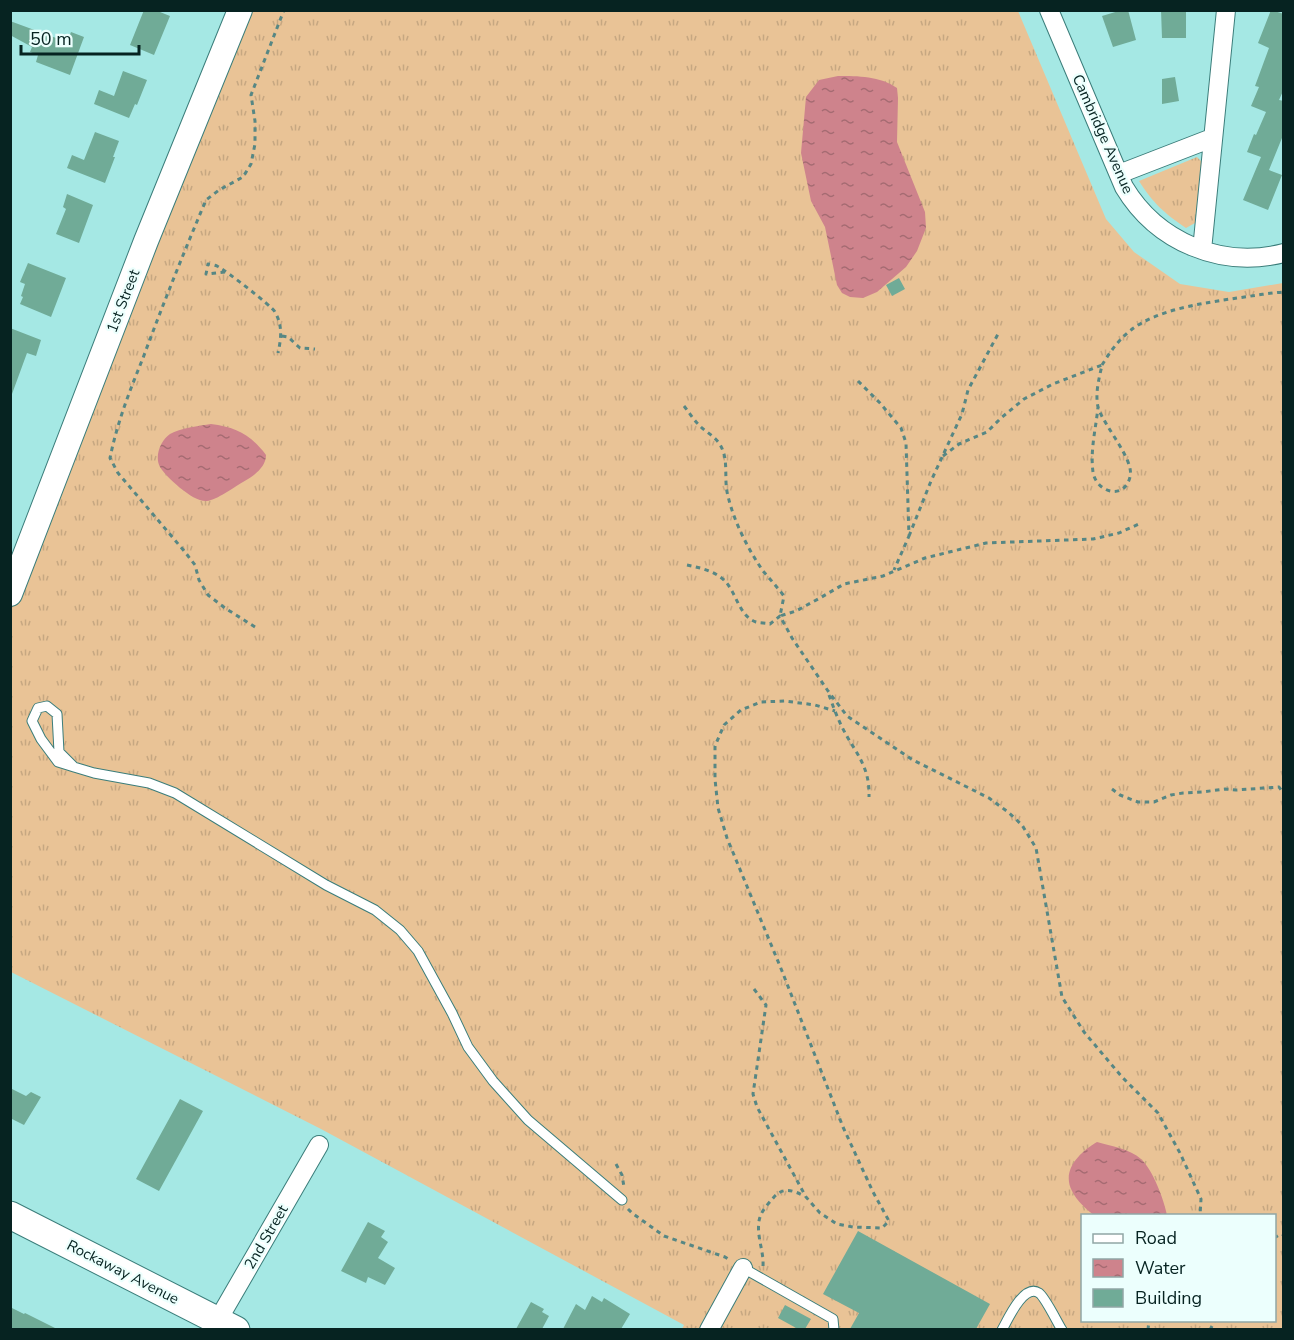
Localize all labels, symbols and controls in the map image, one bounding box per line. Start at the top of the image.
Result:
scale bar [21,18,140,56]
text: 50 m [30,27,72,51]
street label: Cambridge Avenue [1068,71,1138,197]
street label: 1st Street [102,266,144,335]
street label: 2nd Street [240,1201,293,1273]
legend [1081,1214,1276,1322]
text: Road [1135,1226,1177,1250]
street label: Rockaway Avenue [63,1235,183,1309]
text: Water [1135,1256,1186,1280]
text: Building [1135,1286,1202,1310]

